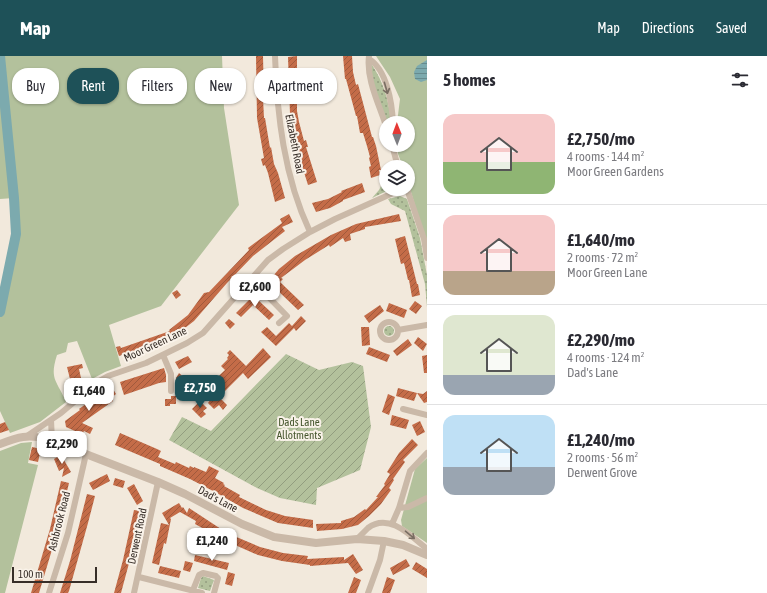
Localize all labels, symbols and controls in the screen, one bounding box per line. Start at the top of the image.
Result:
text: Map [20,17,51,39]
text: Map [597,20,620,36]
text: Directions [642,20,694,36]
text: Saved [716,20,747,36]
chip: Buy [12,68,59,104]
chip: Rent [67,68,119,104]
chip: Filters [127,68,187,104]
chip: New [195,68,246,104]
chip: Apartment [254,68,337,104]
icon: filters [729,69,751,91]
text: 5 homes [443,70,496,90]
one-way arrow [383,81,390,94]
street label: Elizabeth Road [283,113,307,175]
north arrow [379,116,415,152]
map controls [379,116,415,196]
text: £2,750/mo [567,129,635,149]
icon: home [475,130,523,178]
text: 4 rooms · 144 m² [567,149,644,164]
button: layers [379,160,415,196]
text: Moor Green Gardens [567,164,664,179]
text: £1,640/mo [567,230,635,250]
icon: home [475,231,523,279]
text: 2 rooms · 72 m² [567,250,638,265]
text: Moor Green Lane [567,265,647,280]
pin: £2,600 [222,274,288,308]
text: £2,600 [239,279,271,294]
street label: Moor Green Lane [122,324,188,364]
text: £2,290/mo [567,330,635,350]
icon: home [475,331,523,379]
text: 4 rooms · 124 m² [567,350,644,365]
text: Dad's Lane [567,365,618,380]
pin: £2,750 [167,375,233,409]
pin: £1,640 [56,378,122,412]
text: £2,750 [184,380,216,395]
text: £1,640 [73,383,105,398]
park label: Dads Lane Allotments [277,416,321,441]
text: £1,240/mo [567,430,635,450]
pin: £2,290 [29,431,95,465]
icon: home [475,431,523,479]
text: £2,290 [46,436,78,451]
text: 2 rooms · 56 m² [567,450,638,465]
text: Derwent Grove [567,465,637,480]
street label: Dad's Lane [196,484,240,514]
street label: Ashbrook Road [46,490,72,552]
street label: Derwent Road [125,507,149,565]
pin: £1,240 [179,528,245,562]
one-way arrow [405,531,416,540]
text: £1,240 [196,533,228,548]
scale bar [12,565,97,584]
text: 100 m [18,568,43,580]

